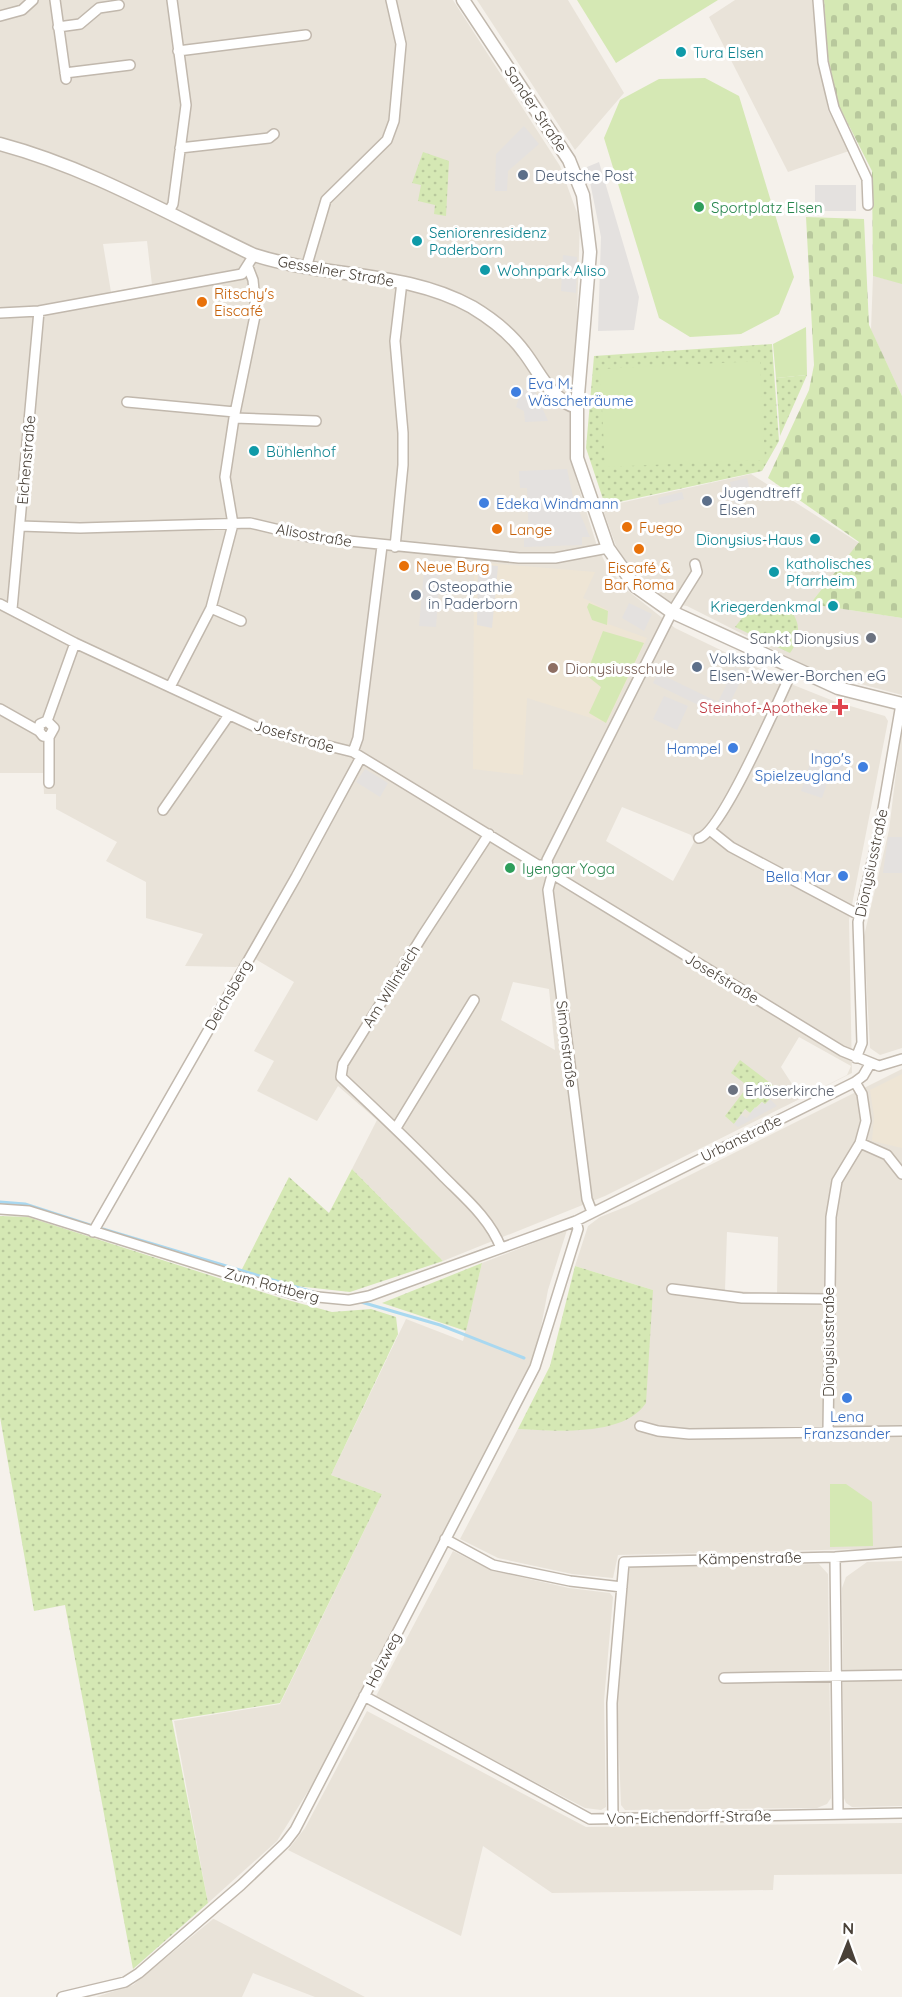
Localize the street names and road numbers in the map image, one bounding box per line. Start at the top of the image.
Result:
street label: Sander Straße [500,62,572,156]
street label: Gesselner Straße [276,251,396,291]
street label: Eichenstraße [13,415,39,505]
street label: Alisostraße [275,519,353,551]
street label: Josefstraße [252,715,336,757]
street label: Dionysiusstraße [850,807,892,919]
street label: Am Willnteich [358,941,424,1031]
street label: Josefstraße [682,949,762,1007]
street label: Deichsberg [200,956,256,1034]
street label: Simonstraße [552,999,582,1089]
street label: Urbanstraße [697,1110,785,1166]
street label: Zum Rottberg [222,1263,322,1307]
street label: Dionysiusstraße [819,1287,838,1397]
street label: Kämpenstraße [698,1548,802,1568]
street label: Holzweg [361,1629,405,1691]
street label: Von-Eichendorff-Straße [606,1806,772,1828]

